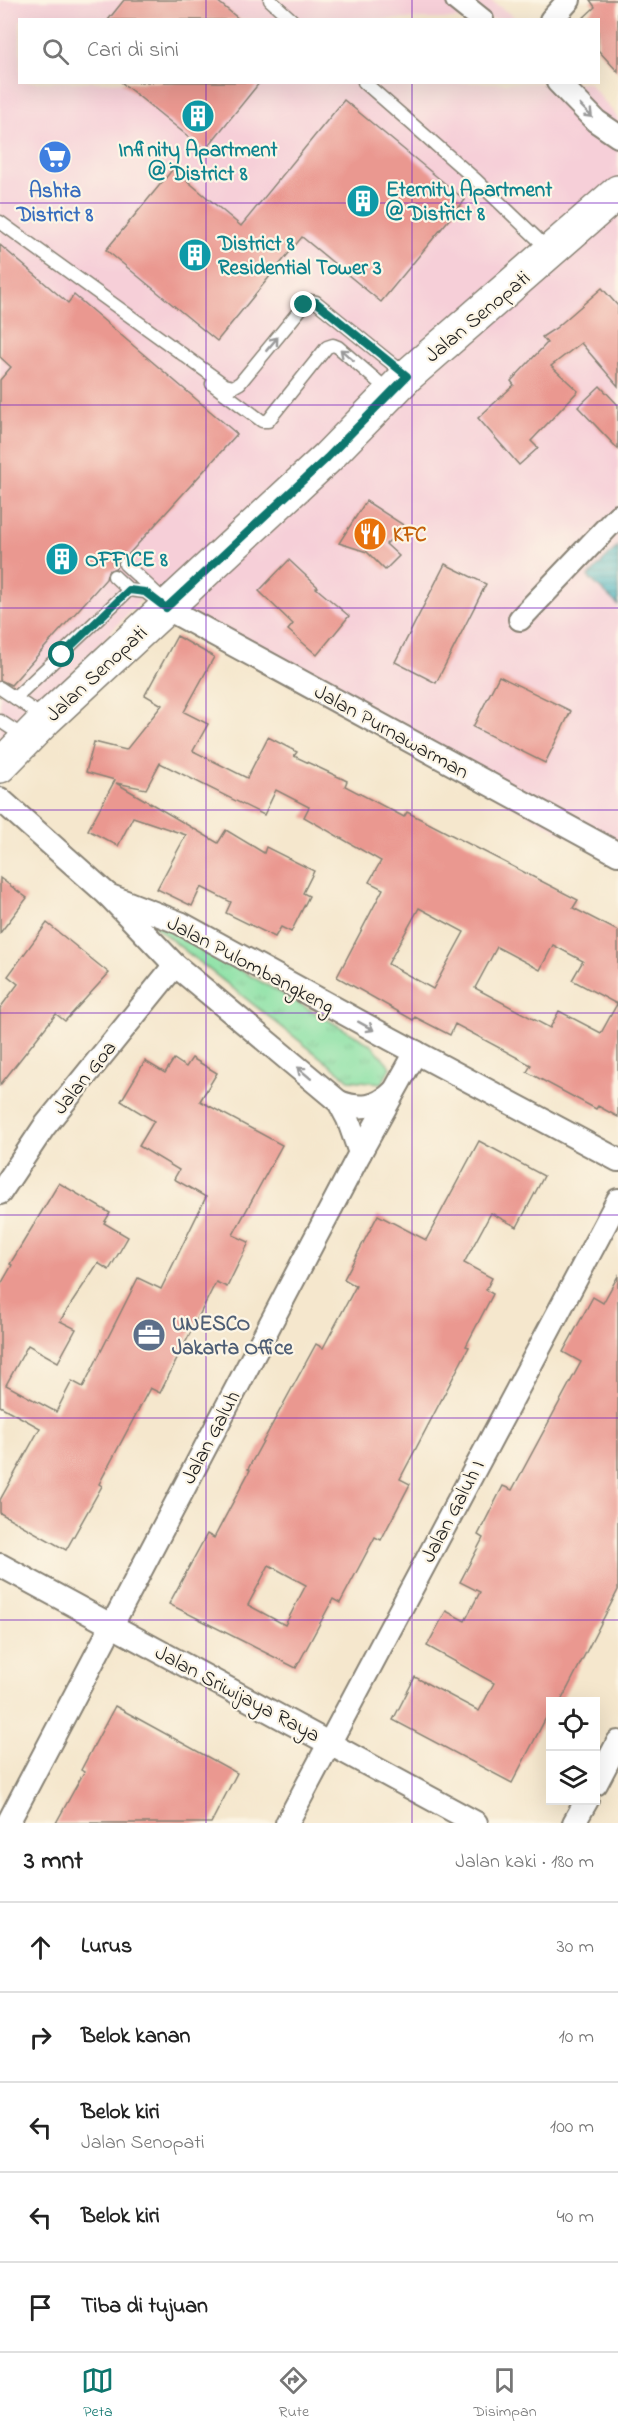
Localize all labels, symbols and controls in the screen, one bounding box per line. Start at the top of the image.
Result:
search box [18,18,600,84]
icon: search [39,35,72,68]
text: Cari di sini [87,35,179,67]
building icon: Infinity Apartment @ District 8 [180,98,216,134]
one-way arrow [579,104,593,119]
place label: Infinity Apartment @ District 8 [118,136,279,190]
supermarket icon: Ashta District 8 [37,139,73,175]
place label: Eternity Apartment @ District 8 [386,176,553,230]
place label: Ashta District 8 [16,177,93,231]
building icon: Eternity Apartment @ District 8 [345,183,381,219]
place label: District 8 Residential Tower 3 [217,230,382,284]
building icon: District 8 Residential Tower 3 [177,237,213,273]
street label: Jalan Senopati [419,264,538,371]
route end [290,291,316,317]
one-way arrow [265,336,278,352]
one-way arrow [340,348,355,362]
restaurant icon: KFC [352,516,388,552]
place label: KFC [393,521,427,551]
building icon: OFFICE 8 [44,541,80,577]
place label: OFFICE 8 [85,546,168,576]
street label: Jalan Senopati [40,619,155,730]
route start [48,641,74,667]
street label: Jalan Purnawarman [308,678,474,788]
street label: Jalan Pulombangkeng [160,909,339,1024]
one-way arrow [357,1020,374,1032]
street label: Jalan Goa [46,1035,125,1122]
one-way arrow [297,1066,312,1080]
place label: UNESCO Jakarta Office [172,1310,294,1364]
office icon: UNESCO Jakarta Office [131,1317,167,1353]
street label: Jalan Galuh [175,1386,249,1490]
street label: Jalan Galuh I [414,1455,493,1569]
street label: Jalan Sriwijaya Raya [148,1639,325,1753]
map controls [546,1697,600,1805]
button: locate [546,1697,600,1751]
button: layers [546,1751,600,1805]
text: 3 mnt [24,1843,83,1881]
text: Jalan kaki · 180 m [455,1848,594,1877]
icon: ahead [24,1931,57,1964]
text: Lurus [81,1931,132,1963]
text: 30 m [557,1933,594,1962]
icon: right [24,2021,57,2054]
text: Belok kanan [81,2021,190,2053]
text: 10 m [558,2023,594,2052]
text: Belok kiri [81,2097,160,2129]
icon: left [24,2111,57,2144]
text: 100 m [550,2113,594,2142]
text: Jalan Senopati [81,2129,205,2158]
icon: left [24,2201,57,2234]
text: Belok kiri [81,2201,160,2233]
text: 40 m [557,2203,594,2232]
icon: arrive [24,2291,57,2324]
text: Tiba di tujuan [81,2291,208,2323]
tab: Peta [81,2364,114,2424]
tab: Rute [277,2364,310,2424]
tab: Disimpan [473,2364,537,2424]

